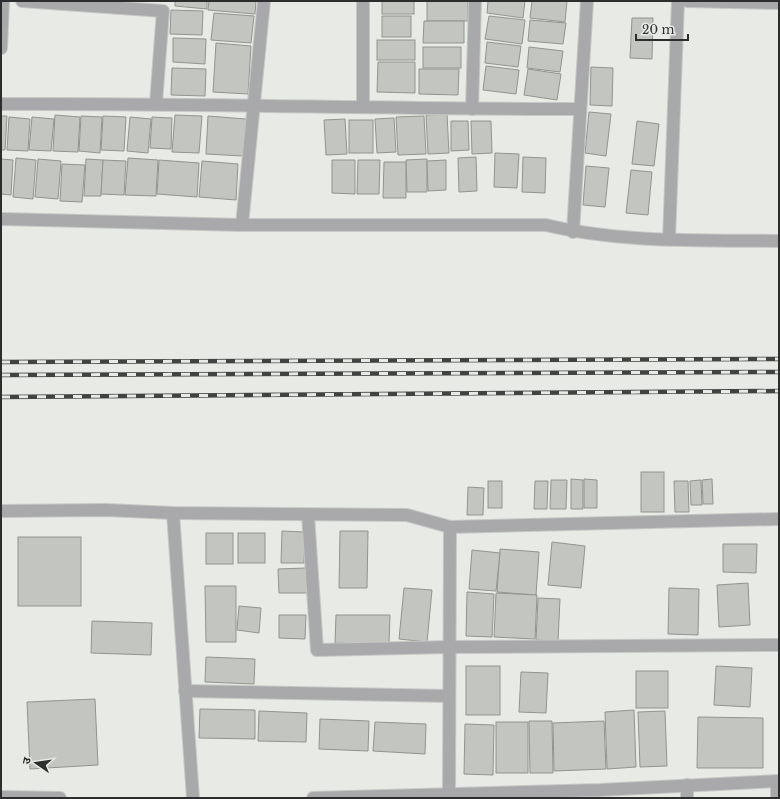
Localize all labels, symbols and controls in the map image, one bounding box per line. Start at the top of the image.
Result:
scale bar [636,16,688,42]
text: 20 m [642,22,674,37]
north arrow [16,743,56,783]
text: उ [19,755,34,765]

